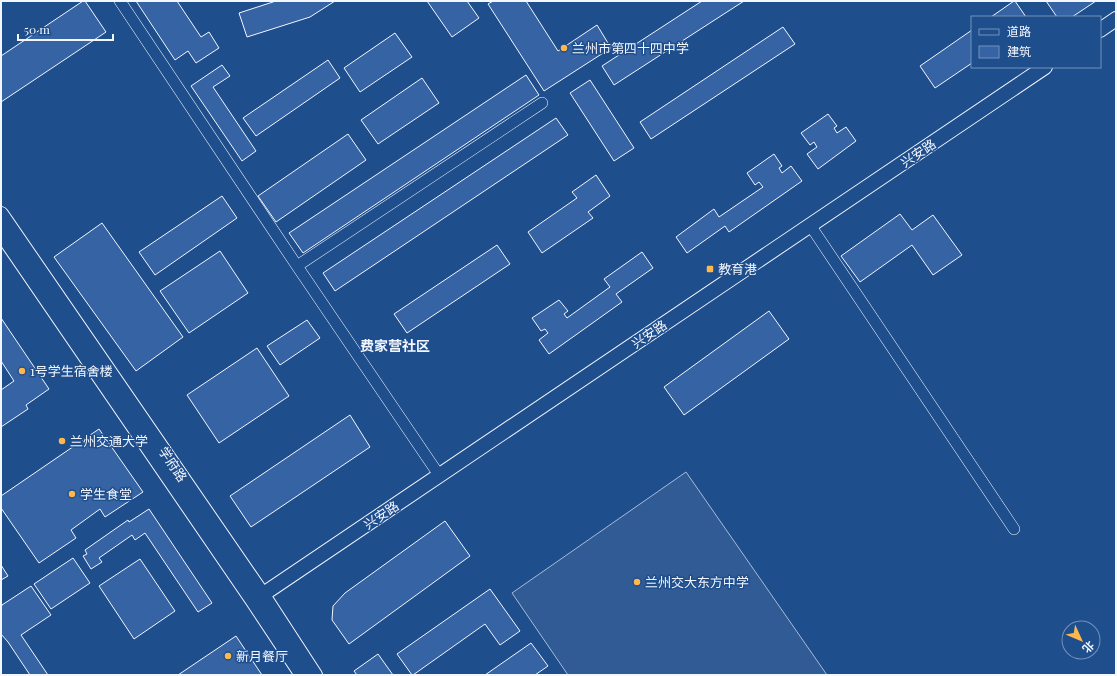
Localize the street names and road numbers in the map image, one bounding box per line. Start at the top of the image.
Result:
street label: 兴安路 [897,135,939,171]
street label: 兴安路 [628,316,670,352]
street label: 学府路 [155,443,191,485]
street label: 兴安路 [360,497,402,533]

